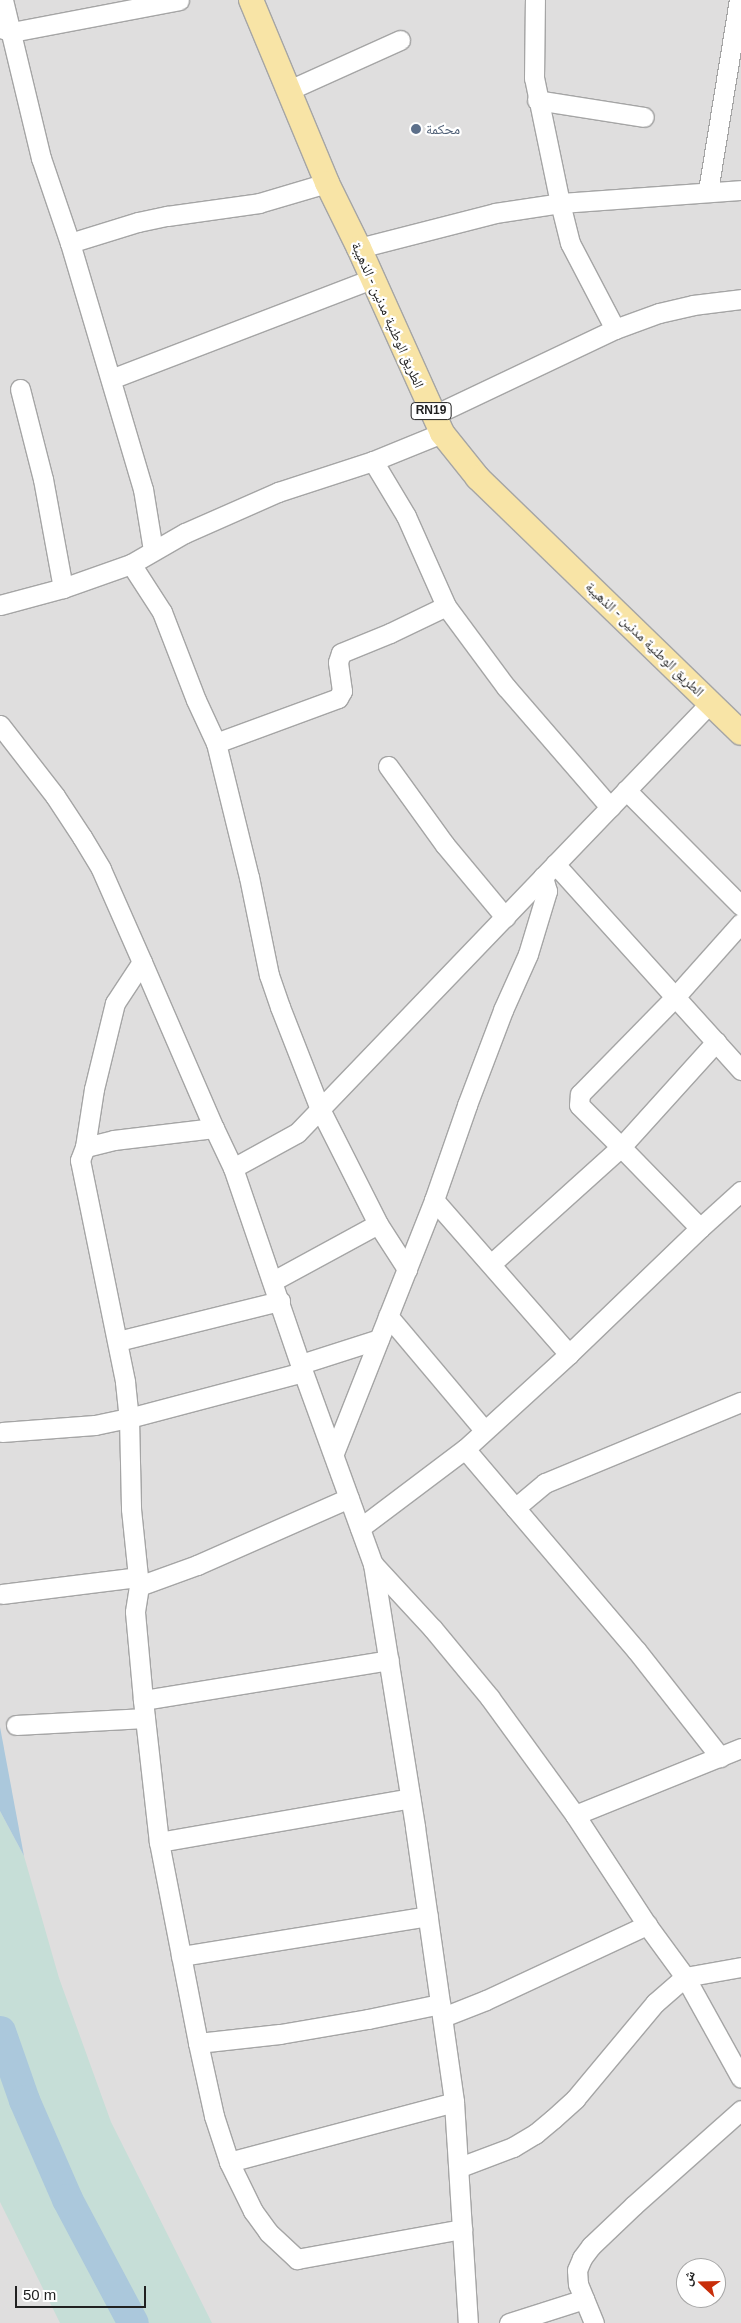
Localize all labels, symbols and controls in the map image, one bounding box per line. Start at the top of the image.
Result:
place label: محكمة [426,121,460,137]
marker: محكمة [410,123,422,135]
street label: الطريق الوطنية مدنين - الذهيبة [348,239,428,391]
road number: RN19 [410,402,452,421]
street label: الطريق الوطنية مدنين - الذهيبة [582,578,708,700]
north arrow [676,2258,726,2308]
text: ش [678,2268,698,2288]
scale bar [18,2276,149,2308]
text: 50 m [23,2286,56,2303]

